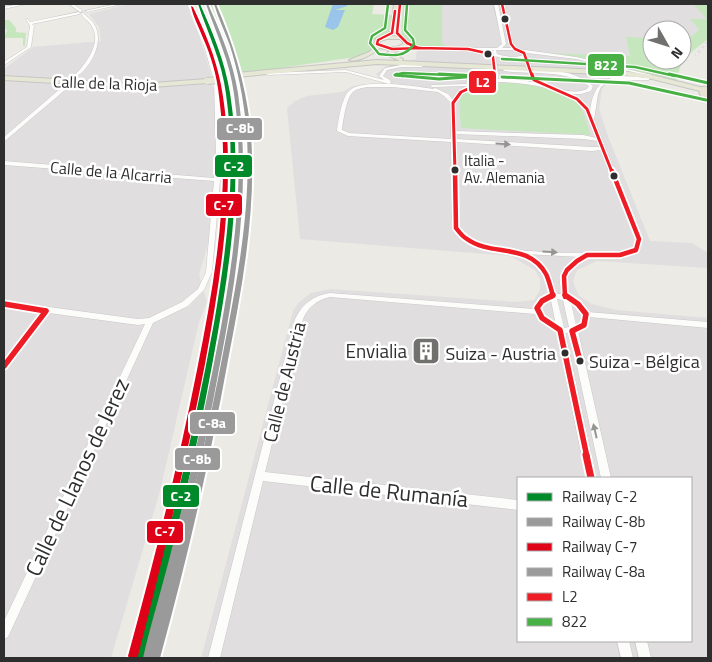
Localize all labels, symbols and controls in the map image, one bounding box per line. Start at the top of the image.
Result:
unlabelled marker [500,14,510,24]
north arrow [642,20,692,70]
text: N [666,43,689,64]
unlabelled marker [483,49,493,59]
line badge: 822 [587,53,625,77]
text: 822 [594,54,618,75]
street label: Calle de la Rioja [52,69,158,97]
line badge: L2 [468,70,497,94]
text: L2 [476,71,490,92]
line badge: C-8b [216,117,263,141]
text: C-8b [226,117,255,138]
one-way arrow [496,141,512,149]
place label: Italia - Av. Alemania [464,149,545,189]
line badge: C-2 [214,154,253,178]
street label: Calle de la Alcarria [49,155,173,189]
text: C-2 [224,155,244,176]
marker: Italia - Av. Alemania [450,165,460,175]
unlabelled marker [609,171,619,181]
line badge: C-7 [205,193,243,217]
text: C-7 [214,194,234,215]
one-way arrow [543,249,559,257]
street label: Calle de Austria [255,318,313,445]
place label: Envialia [345,336,407,365]
building icon: Envialia [411,336,441,366]
place label: Suiza - Austria [446,340,556,367]
marker: Suiza - Austria [560,348,570,358]
place label: Suiza - Bélgica [589,348,700,375]
marker: Suiza - Bélgica [575,356,585,366]
street label: Calle de Llanos de Jerez [16,372,138,582]
line badge: C-8a [189,411,236,435]
text: C-8a [198,412,226,433]
one-way arrow [591,423,599,438]
line badge: C-8b [174,447,221,471]
text: C-8b [183,448,212,469]
street label: Calle de Rumanía [308,466,470,516]
legend [517,477,692,642]
line badge: C-2 [162,484,200,508]
text: C-2 [171,485,191,506]
text: Railway C-2 [562,485,638,508]
text: Railway C-8b [562,510,646,533]
line badge: C-7 [146,520,184,544]
text: C-7 [155,520,175,541]
text: Railway C-7 [562,535,638,558]
text: Railway C-8a [562,560,646,583]
text: L2 [562,585,578,608]
text: 822 [562,610,587,633]

